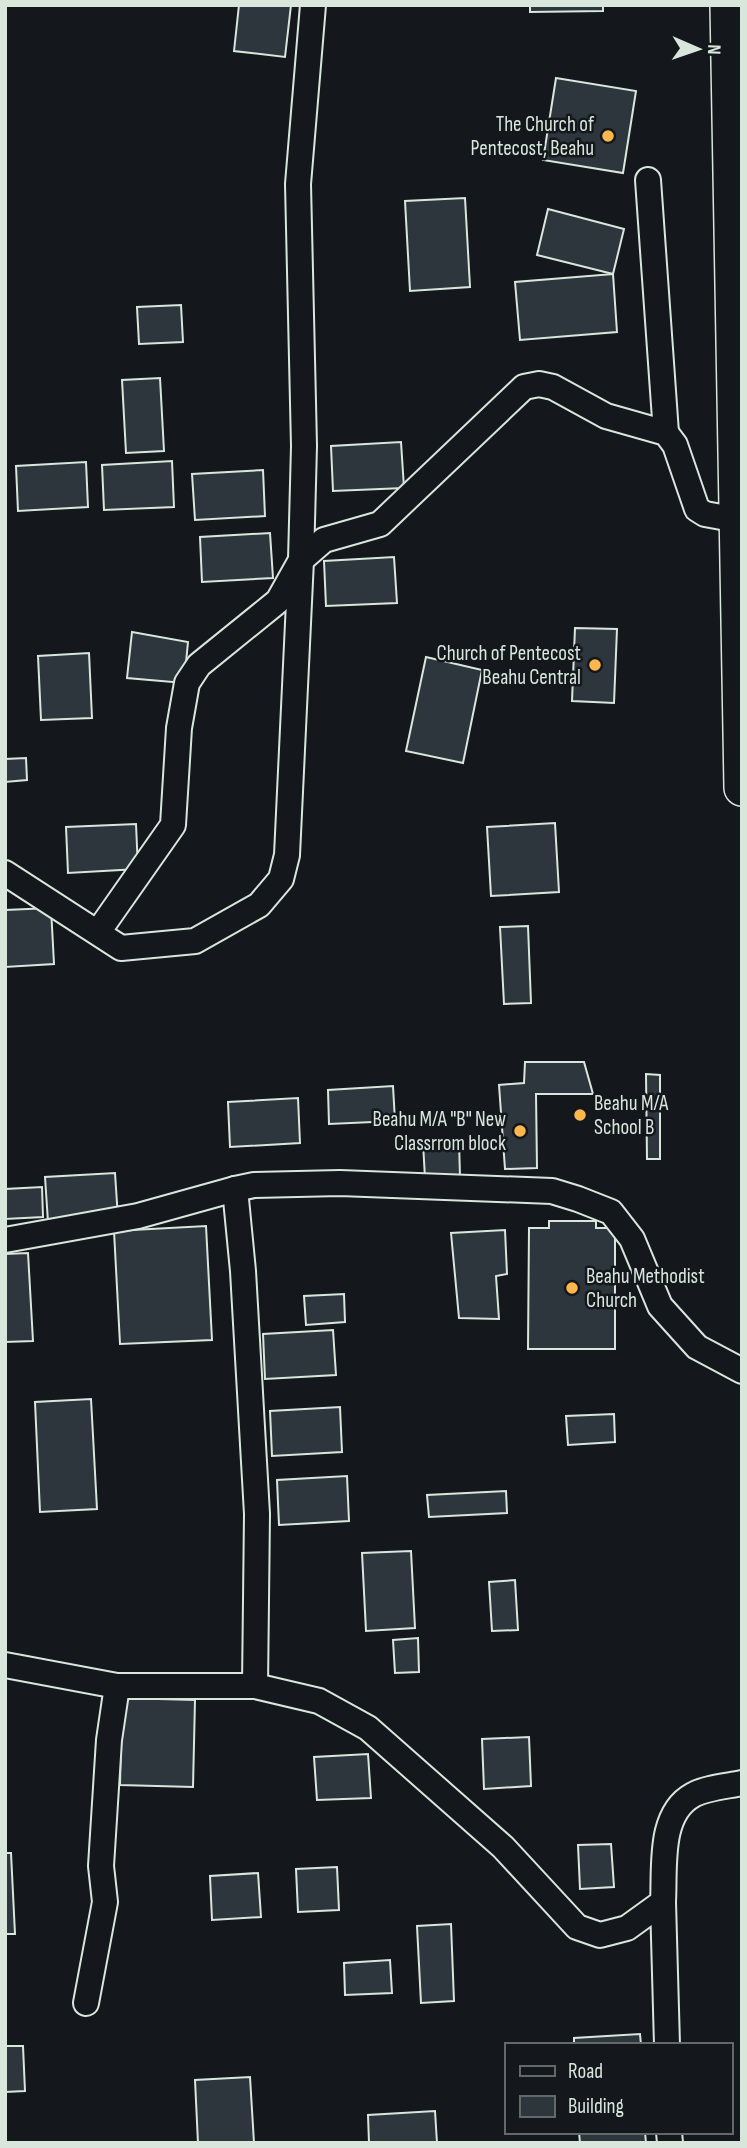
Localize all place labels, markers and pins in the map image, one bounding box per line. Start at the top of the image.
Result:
place label: The Church of Pentecost, Beahu [470,112,595,161]
marker: The Church of Pentecost, Beahu [600,128,616,144]
place label: Church of Pentecost Beahu Central [436,641,581,690]
marker: Church of Pentecost Beahu Central [587,657,603,673]
place label: Beahu M/A School B [594,1091,669,1140]
place label: Beahu M/A "B" New Classrrom block [373,1107,506,1156]
marker: Beahu M/A School B [572,1107,588,1123]
marker: Beahu M/A "B" New Classrrom block [512,1123,528,1139]
place label: Beahu Methodist Church [586,1264,705,1313]
marker: Beahu Methodist Church [564,1280,580,1296]

